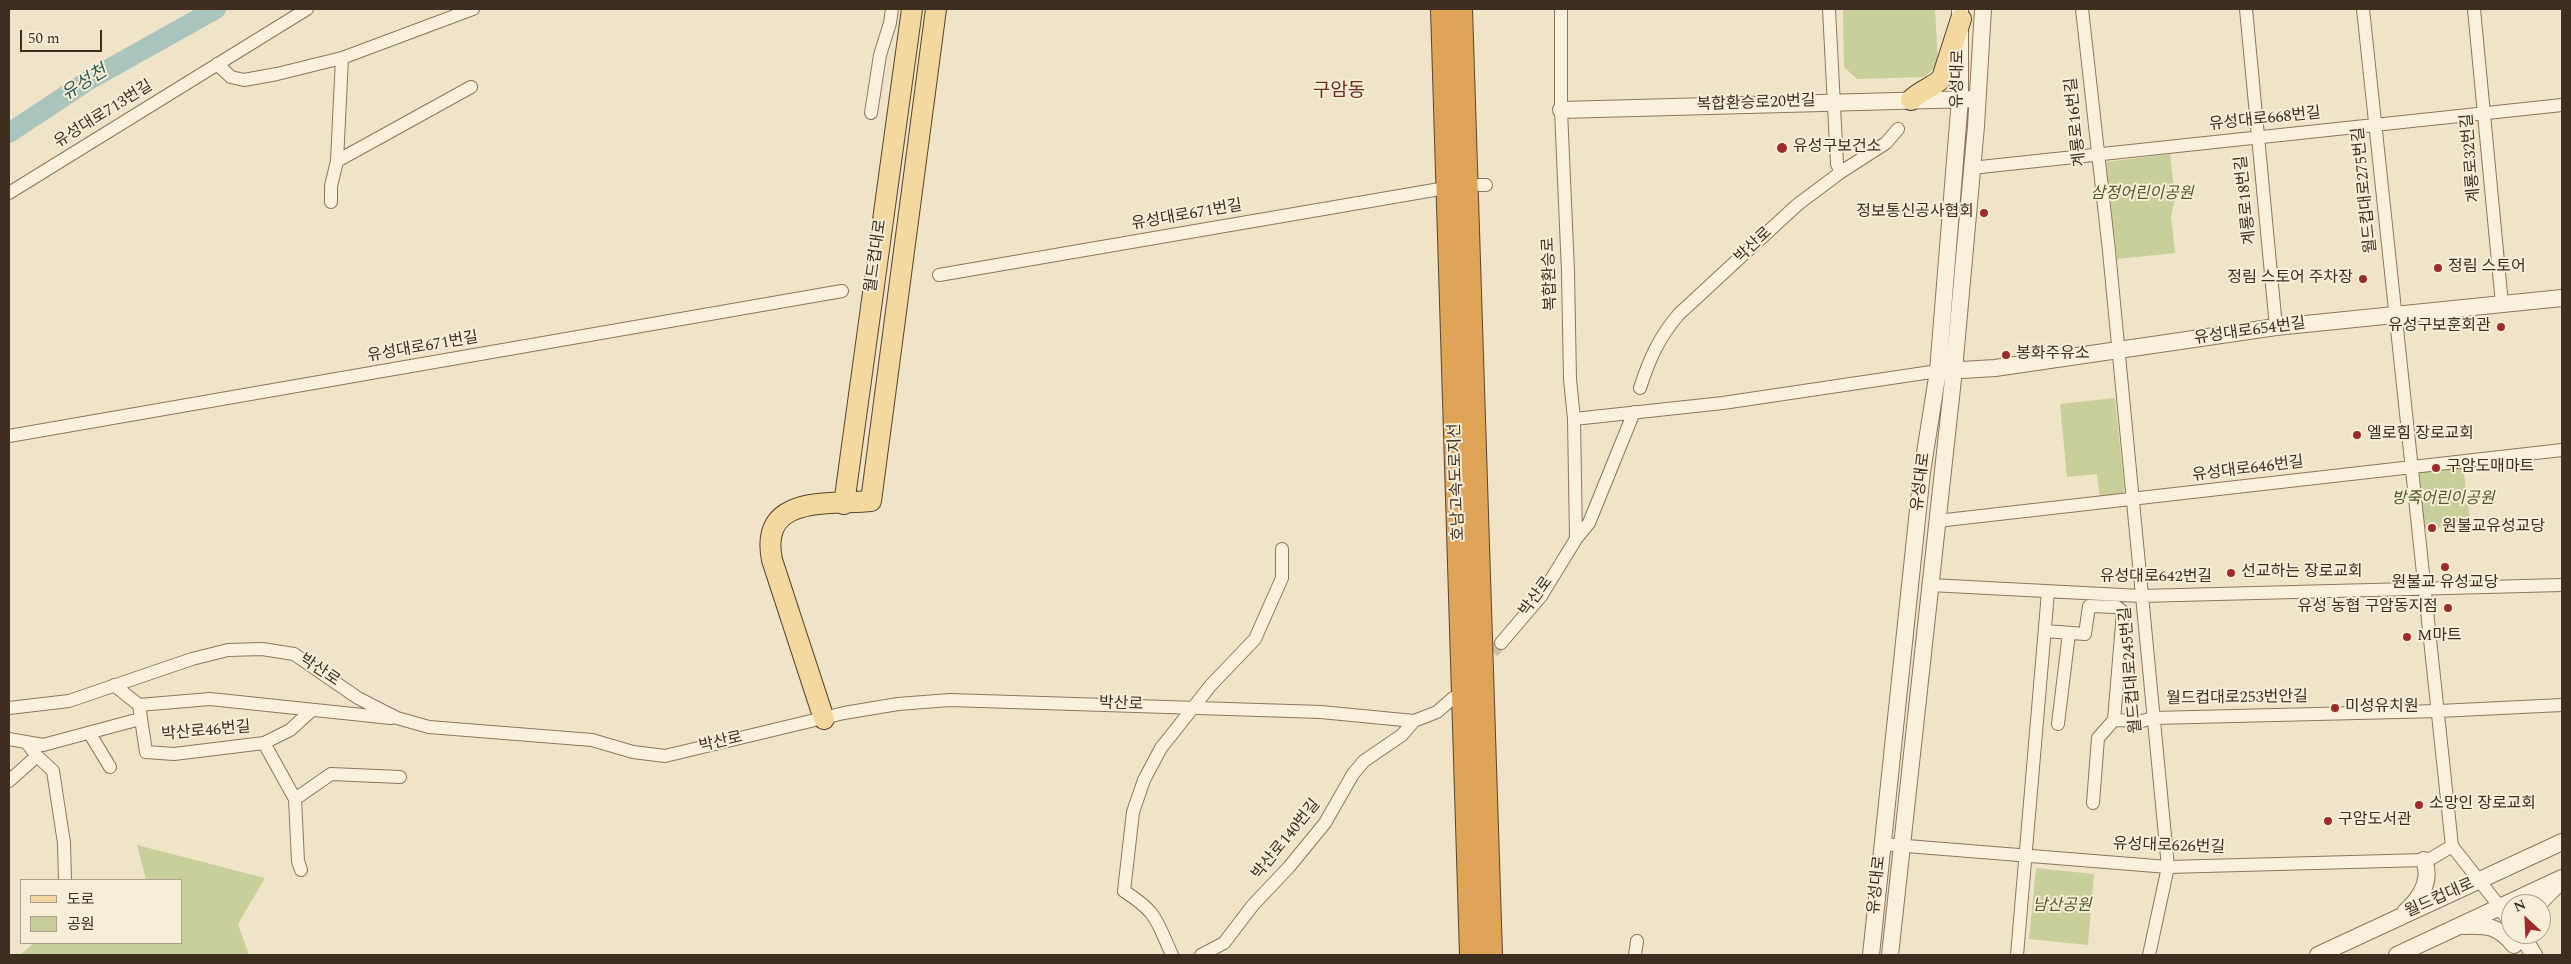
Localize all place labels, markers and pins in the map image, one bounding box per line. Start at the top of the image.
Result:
place label: 유성구보건소 [1793,138,1881,158]
marker: 유성구보건소 [1775,141,1789,155]
place label: 정보통신공사협회 [1856,203,1974,223]
marker: 정보통신공사협회 [1978,207,1990,219]
place label: 정림 스토어 [2448,258,2526,278]
marker: 정림 스토어 [2432,262,2444,274]
place label: 정림 스토어 주차장 [2227,269,2353,289]
marker: 정림 스토어 주차장 [2357,273,2369,285]
place label: 유성구보훈회관 [2388,317,2491,337]
marker: 유성구보훈회관 [2495,321,2507,333]
place label: 봉화주유소 [2016,345,2090,365]
marker: 봉화주유소 [2000,349,2012,361]
place label: 엘로힘 장로교회 [2367,425,2474,445]
marker: 엘로힘 장로교회 [2351,429,2363,441]
place label: 구암도매마트 [2446,458,2534,478]
marker: 구암도매마트 [2430,462,2442,474]
place label: 원불교유성교당 [2442,518,2545,538]
marker: 원불교유성교당 [2426,522,2438,534]
marker: 원불교 유성교당 [2439,561,2451,573]
place label: 선교하는 장로교회 [2241,563,2363,583]
marker: 선교하는 장로교회 [2225,567,2237,579]
place label: 원불교 유성교당 [2391,574,2499,594]
place label: 유성 농협 구암동지점 [2298,598,2438,618]
marker: 유성 농협 구암동지점 [2442,602,2454,614]
place label: M마트 [2417,627,2462,647]
marker: M마트 [2401,631,2413,643]
place label: 미성유치원 [2345,698,2419,718]
marker: 미성유치원 [2329,702,2341,714]
place label: 소망인 장로교회 [2429,795,2536,815]
marker: 소망인 장로교회 [2413,799,2425,811]
place label: 구암도서관 [2338,811,2412,831]
marker: 구암도서관 [2322,815,2334,827]

